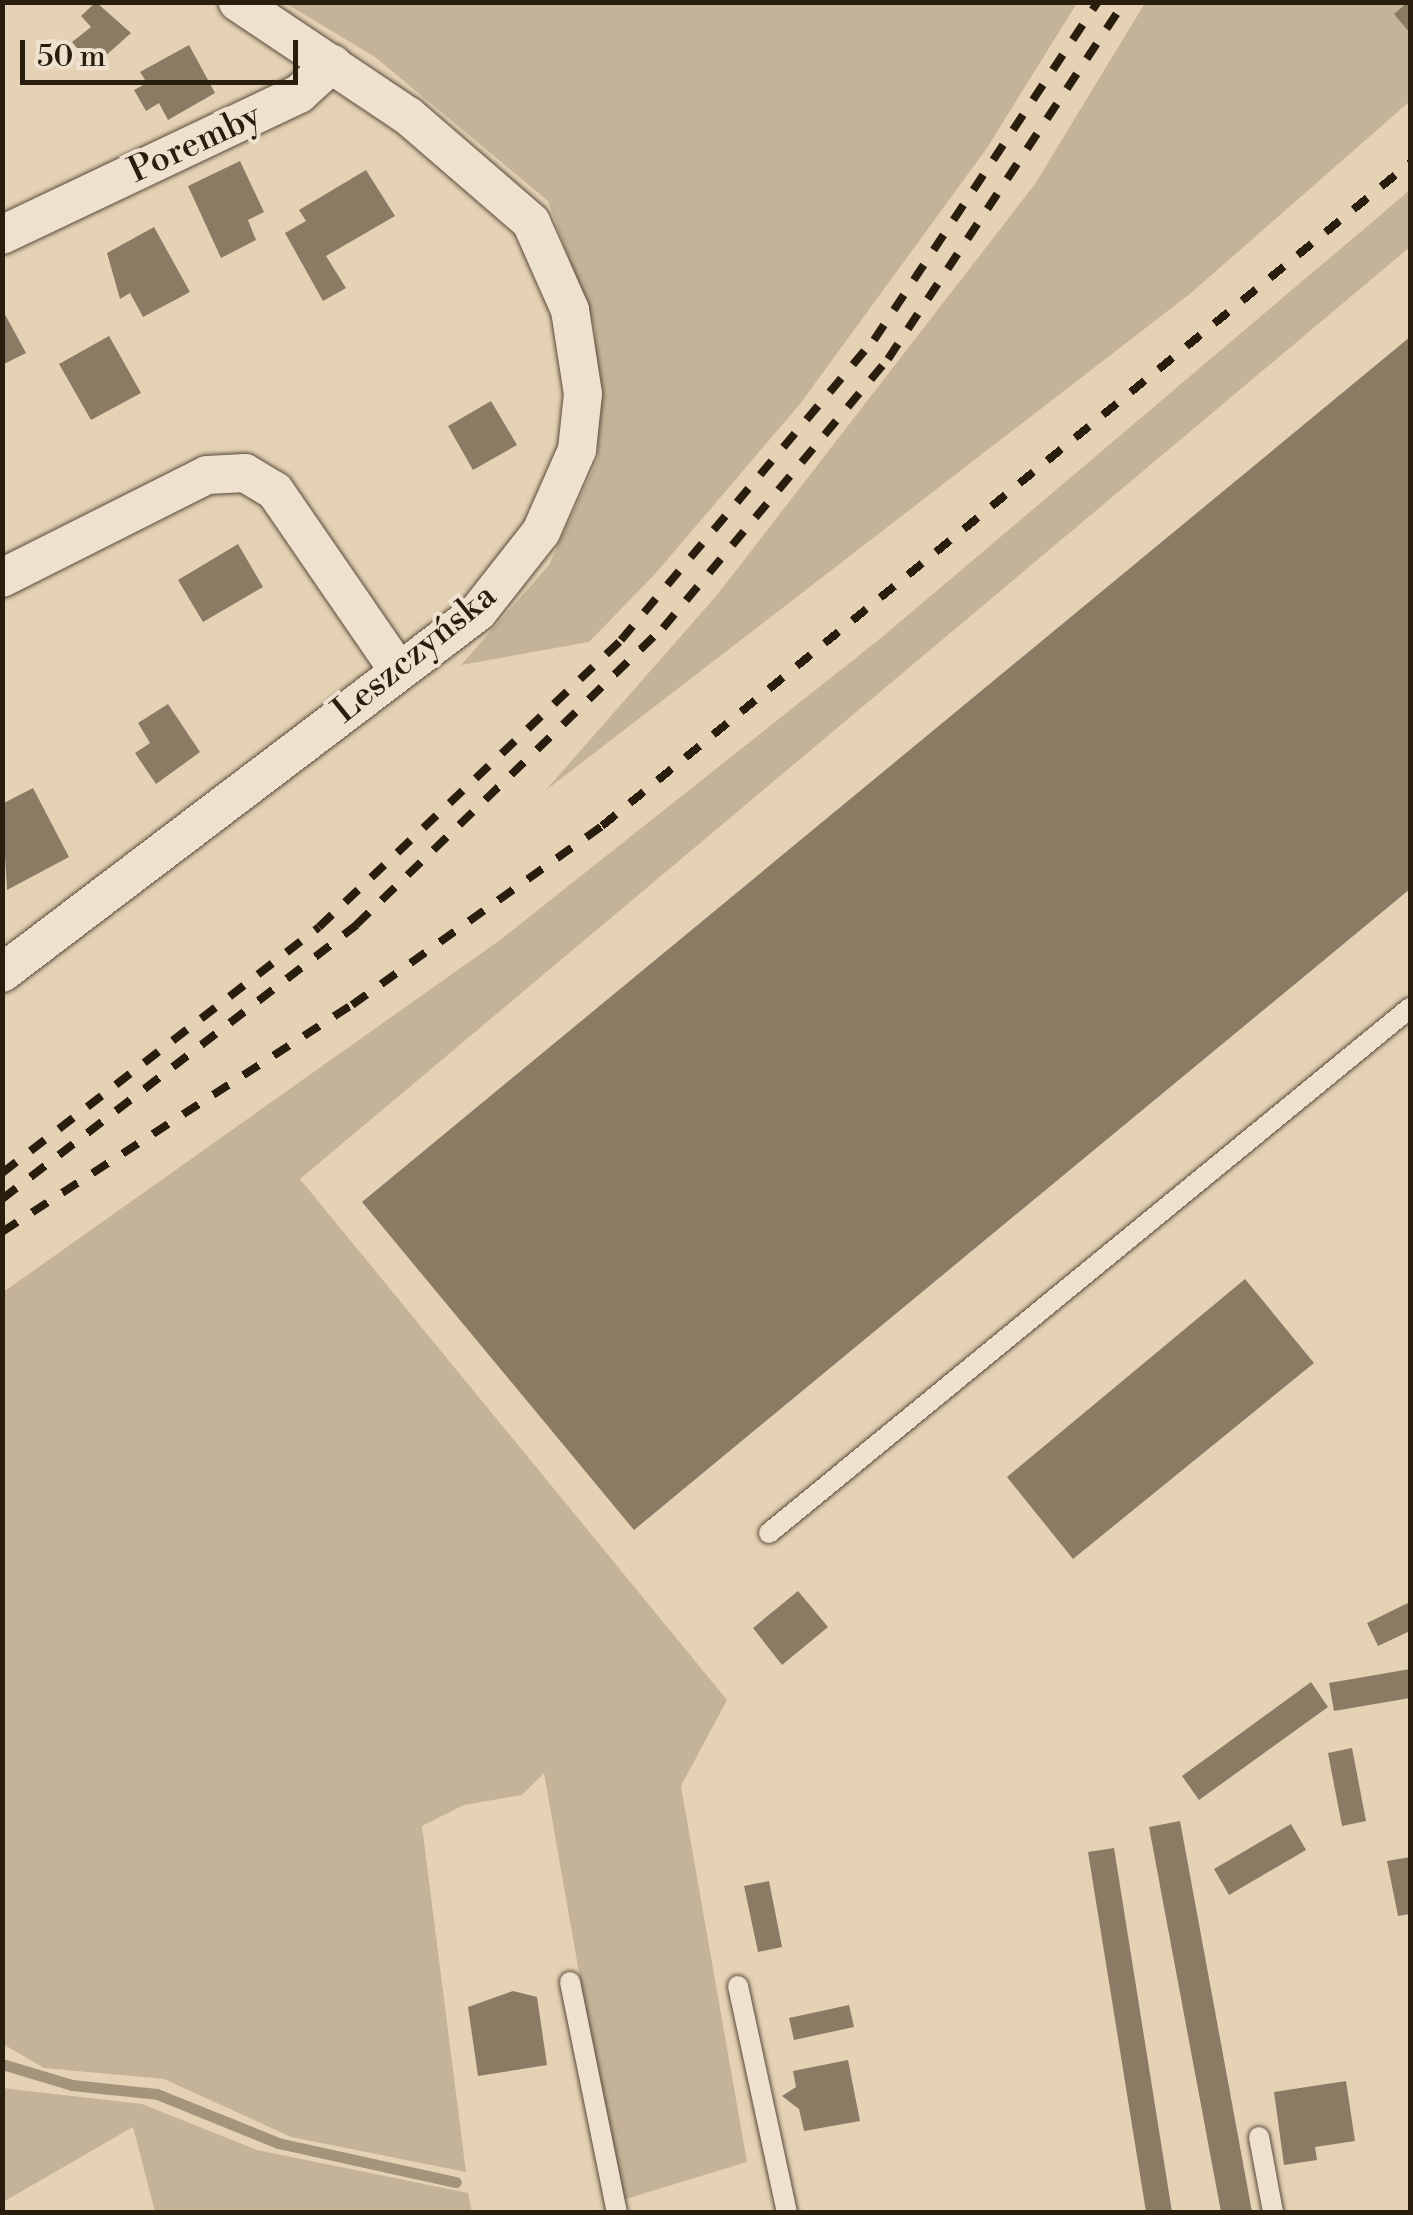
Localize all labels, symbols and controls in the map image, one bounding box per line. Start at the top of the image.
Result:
scale bar [25,20,302,82]
text: 50 m [37,38,106,76]
street label: Poremby [122,95,268,193]
street label: Leszczyńska [325,575,505,733]

